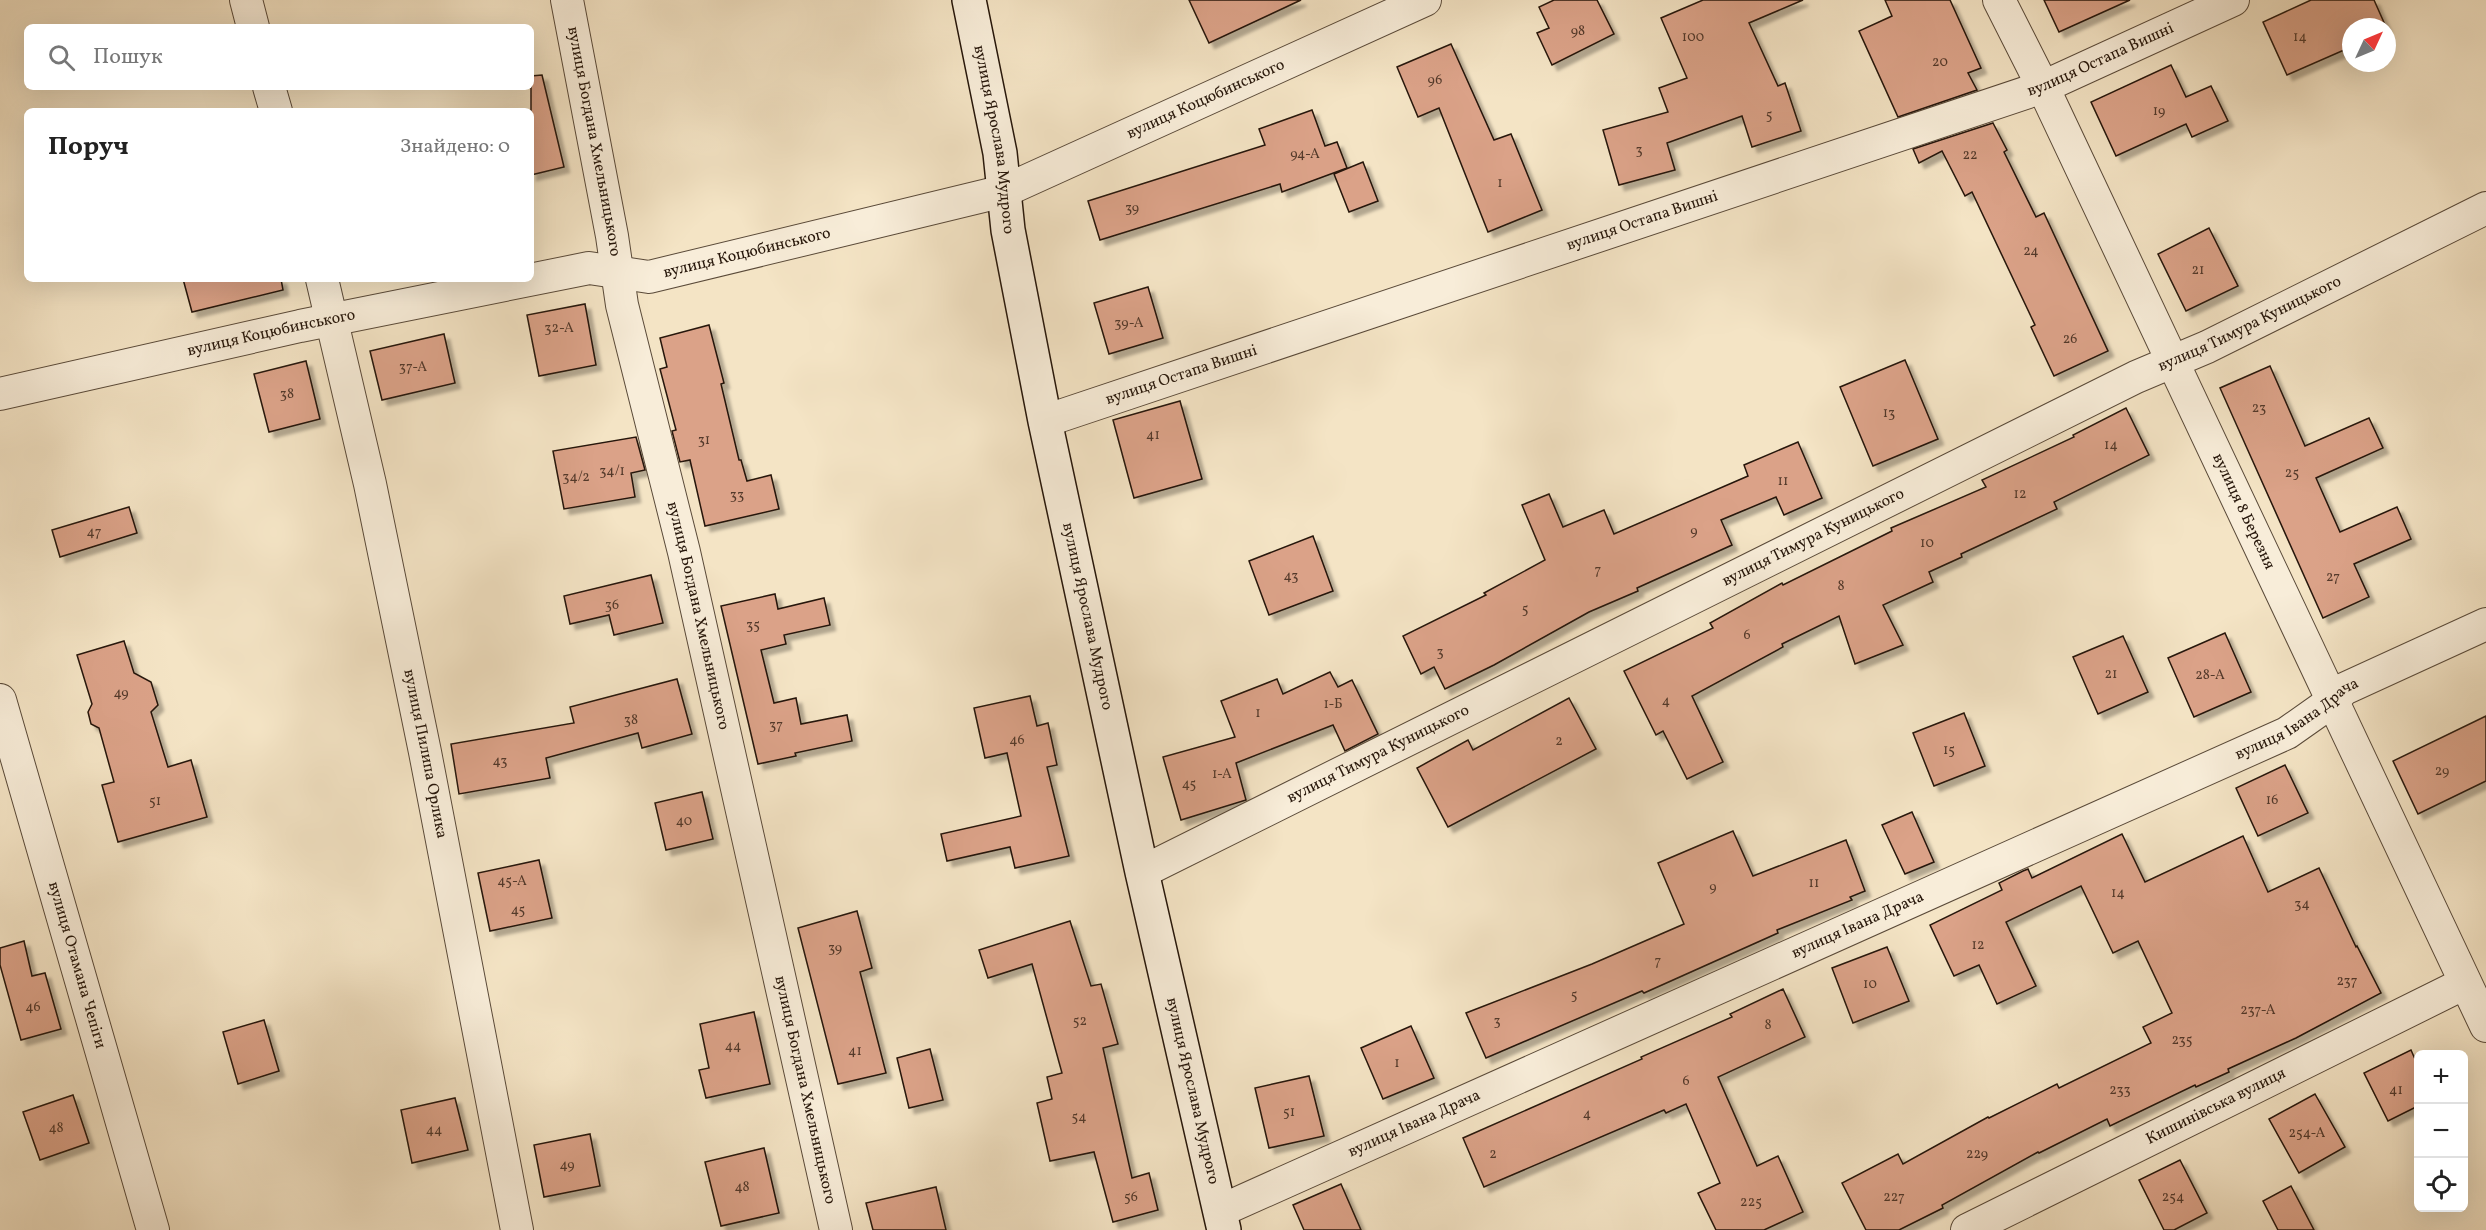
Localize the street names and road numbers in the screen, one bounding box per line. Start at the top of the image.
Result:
street label: вулиця Остапа Вишні [2025,17,2178,102]
street label: вулиця Богдана Хмельницького [561,25,626,258]
street label: вулиця Ярослава Мудрого [967,43,1019,235]
street label: вулиця Коцюбинського [1123,54,1289,145]
street label: вулиця Остапа Вишні [1564,185,1721,257]
street label: вулиця Коцюбинського [661,222,833,284]
street label: вулиця Тимура Куницького [2155,271,2345,377]
street label: вулиця Коцюбинського [185,304,357,362]
street label: вулиця Остапа Вишні [1103,340,1260,411]
street label: вулиця 8 Березня [2206,450,2280,573]
street label: вулиця Тимура Куницького [1718,483,1908,592]
street label: вулиця Богдана Хмельницького [661,499,735,732]
street label: вулиця Ярослава Мудрого [1056,521,1118,712]
street label: вулиця Пилипа Орлика [397,667,452,840]
street label: вулиця Івана Драча [2232,673,2362,766]
street label: вулиця Тимура Куницького [1283,700,1473,809]
street label: вулиця Отамана Чепіги [42,879,111,1052]
street label: вулиця Івана Драча [1788,886,1928,964]
street label: вулиця Богдана Хмельницького [768,974,841,1206]
street label: вулиця Ярослава Мудрого [1160,995,1224,1187]
street label: Кишинівська вулиця [2142,1063,2290,1150]
street label: вулиця Івана Драча [1345,1085,1484,1163]

